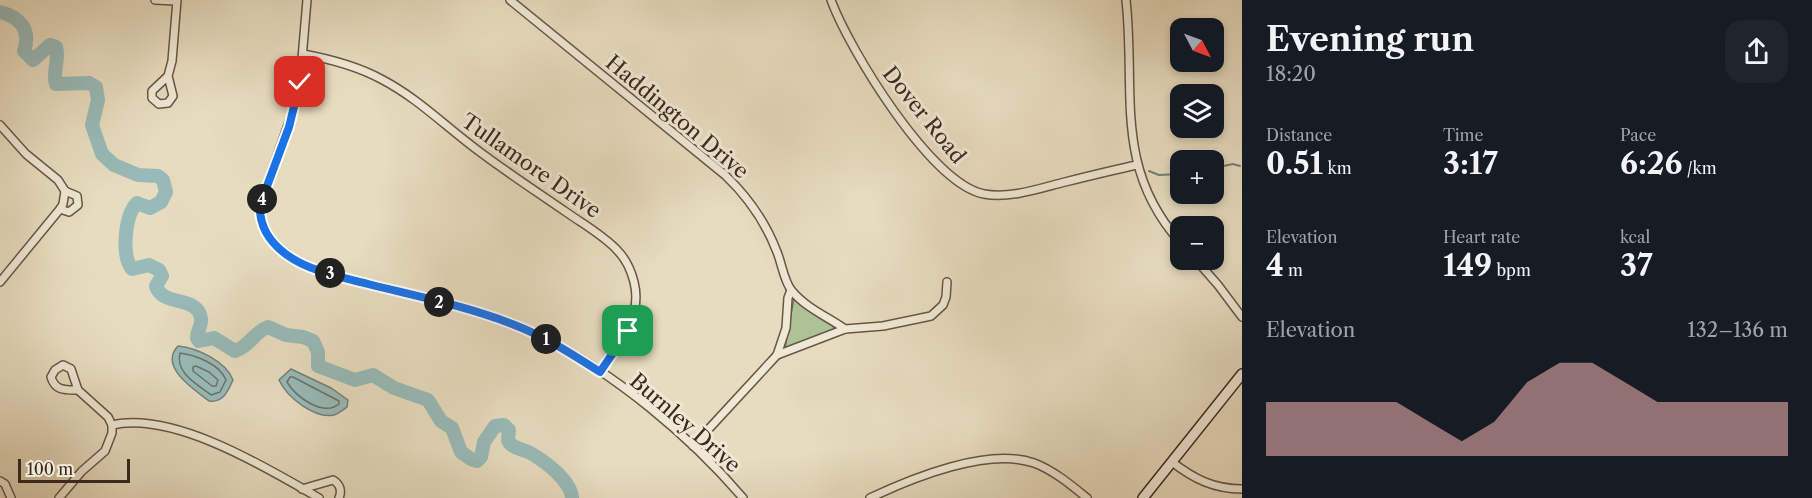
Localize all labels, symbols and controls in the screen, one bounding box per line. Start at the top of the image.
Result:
north arrow [1170,18,1224,72]
map controls [1170,18,1224,270]
text: Evening run [1266,19,1474,60]
button: share [1725,20,1788,83]
street label: Haddington Drive [601,50,754,184]
pin [274,56,325,107]
street label: Dover Road [878,61,971,168]
text: 18:20 [1266,62,1316,86]
icon: check [283,65,316,98]
button: layers [1170,84,1224,138]
street label: Tullamore Drive [457,108,606,223]
text: Distance [1266,125,1332,145]
text: Time [1443,125,1483,145]
text: Pace [1620,125,1656,145]
text: 0.51 [1266,145,1323,182]
text: 3:17 [1443,145,1498,182]
text: 6:26 [1620,145,1682,182]
button: + [1170,150,1224,204]
text: km [1323,158,1352,178]
text: /km [1682,158,1717,178]
pin: 4 [247,184,277,214]
text: 4 [257,189,267,209]
button: − [1170,216,1224,270]
text: Elevation [1266,227,1337,247]
text: Heart rate [1443,227,1520,247]
text: kcal [1620,227,1650,247]
text: 4 [1266,247,1284,284]
text: 149 [1443,247,1492,284]
text: 37 [1620,247,1653,284]
pin: 3 [315,258,345,288]
text: m [1284,260,1303,280]
text: bpm [1492,260,1531,280]
text: 3 [325,263,335,283]
pin: 2 [424,287,454,317]
text: 2 [434,292,444,312]
pin [602,305,653,356]
icon: arrive [611,314,644,347]
text: Elevation [1266,318,1355,342]
text: 132–136 m [1687,318,1788,342]
pin: 1 [531,324,561,354]
text: 1 [542,329,550,349]
street label: Burnley Drive [625,368,746,477]
scale bar [18,456,130,484]
text: 100 m [27,459,73,479]

